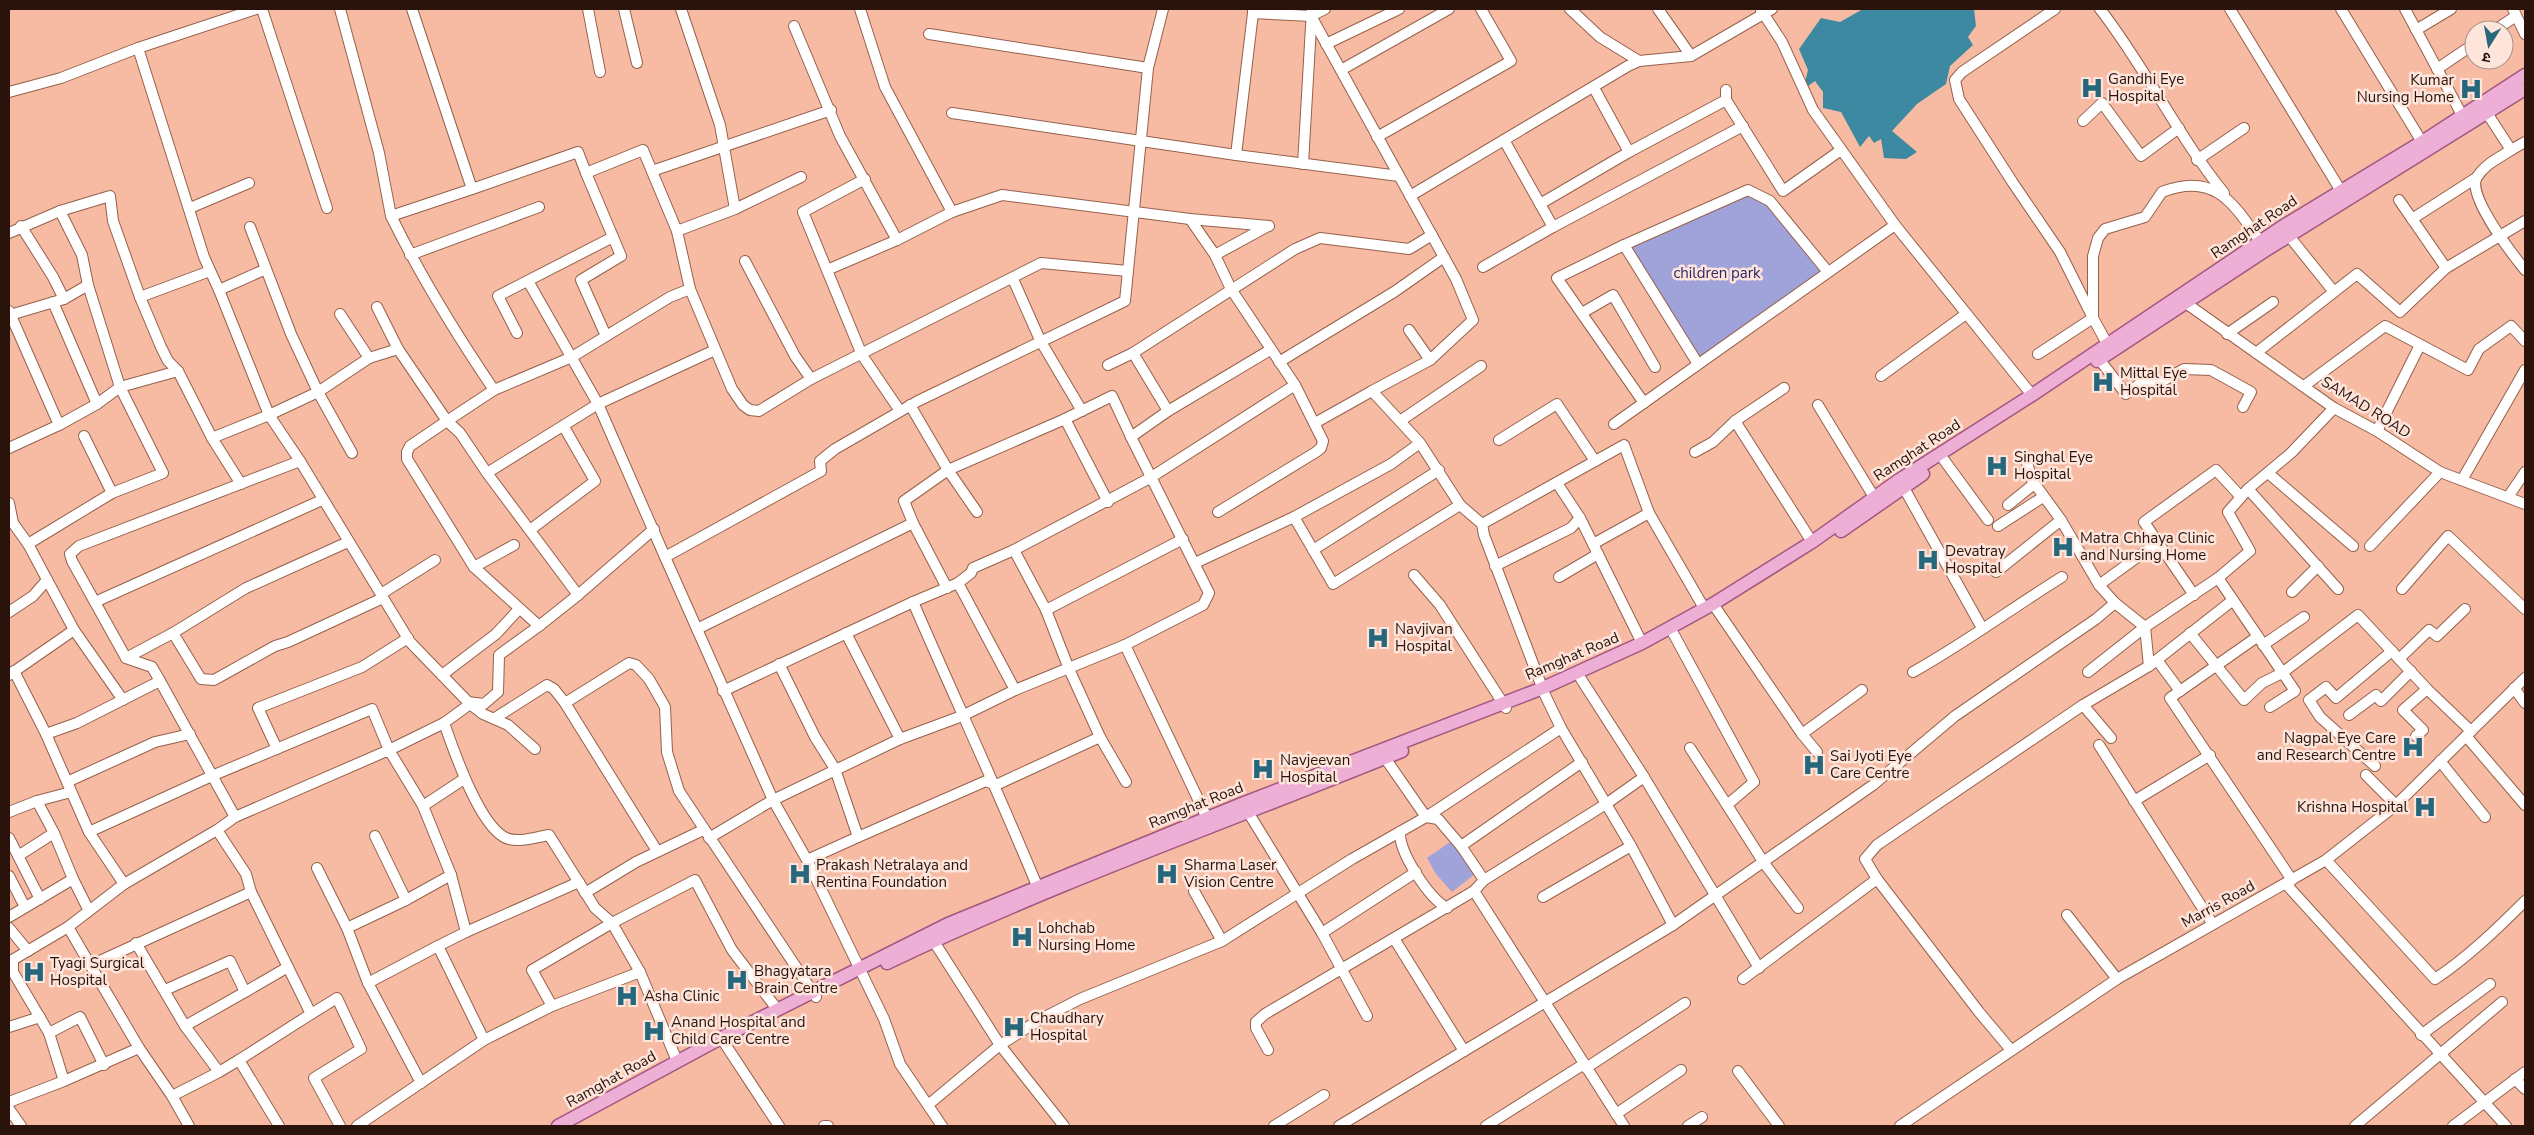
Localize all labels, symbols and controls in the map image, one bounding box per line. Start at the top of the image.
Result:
north arrow [2464,20,2514,70]
text: उ [2480,47,2492,67]
place label: Gandhi Eye Hospital [2108,69,2184,106]
place label: Kumar Nursing Home [2357,70,2455,107]
hospital icon: Gandhi Eye Hospital [2079,75,2105,101]
hospital icon: Kumar Nursing Home [2458,76,2484,102]
street label: Ramghat Road [2207,191,2301,263]
park label: children park [1673,263,1761,283]
place label: Mittal Eye Hospital [2120,363,2187,400]
hospital icon: Mittal Eye Hospital [2090,369,2116,395]
street label: SAMAD ROAD [2317,371,2415,443]
street label: Ramghat Road [1870,414,1964,486]
place label: Singhal Eye Hospital [2014,447,2093,484]
hospital icon: Singhal Eye Hospital [1984,453,2010,479]
place label: Matra Chhaya Clinic and Nursing Home [2080,528,2215,565]
hospital icon: Matra Chhaya Clinic and Nursing Home [2050,534,2076,560]
place label: Devatray Hospital [1945,541,2006,578]
hospital icon: Devatray Hospital [1915,547,1941,573]
place label: Navjivan Hospital [1395,619,1453,656]
hospital icon: Navjivan Hospital [1365,625,1391,651]
street label: Ramghat Road [1522,627,1622,685]
place label: Nagpal Eye Care and Research Centre [2257,728,2396,765]
hospital icon: Nagpal Eye Care and Research Centre [2400,734,2426,760]
place label: Sai Jyoti Eye Care Centre [1830,746,1912,783]
place label: Navjeevan Hospital [1280,750,1350,787]
hospital icon: Sai Jyoti Eye Care Centre [1801,752,1827,778]
hospital icon: Navjeevan Hospital [1250,756,1276,782]
street label: Ramghat Road [1146,777,1246,833]
hospital icon: Krishna Hospital [2412,794,2438,820]
place label: Krishna Hospital [2297,797,2409,817]
place label: Prakash Netralaya and Rentina Foundation [816,855,968,892]
place label: Sharma Laser Vision Centre [1183,855,1277,892]
hospital icon: Prakash Netralaya and Rentina Foundation [787,861,813,887]
hospital icon: Sharma Laser Vision Centre [1154,861,1180,887]
street label: Marris Road [2178,876,2258,932]
place label: Lohchab Nursing Home [1038,918,1135,955]
hospital icon: Lohchab Nursing Home [1009,924,1035,950]
place label: Tyagi Surgical Hospital [50,953,145,990]
hospital icon: Tyagi Surgical Hospital [21,959,47,985]
place label: Bhagyatara Brain Centre [754,961,838,998]
hospital icon: Bhagyatara Brain Centre [724,967,750,993]
hospital icon: Asha Clinic [614,983,640,1009]
place label: Asha Clinic [644,986,719,1006]
place label: Chaudhary Hospital [1030,1008,1104,1045]
place label: Anand Hospital and Child Care Centre [671,1012,805,1049]
hospital icon: Chaudhary Hospital [1001,1014,1027,1040]
hospital icon: Anand Hospital and Child Care Centre [641,1018,667,1044]
street label: Ramghat Road [562,1046,660,1112]

